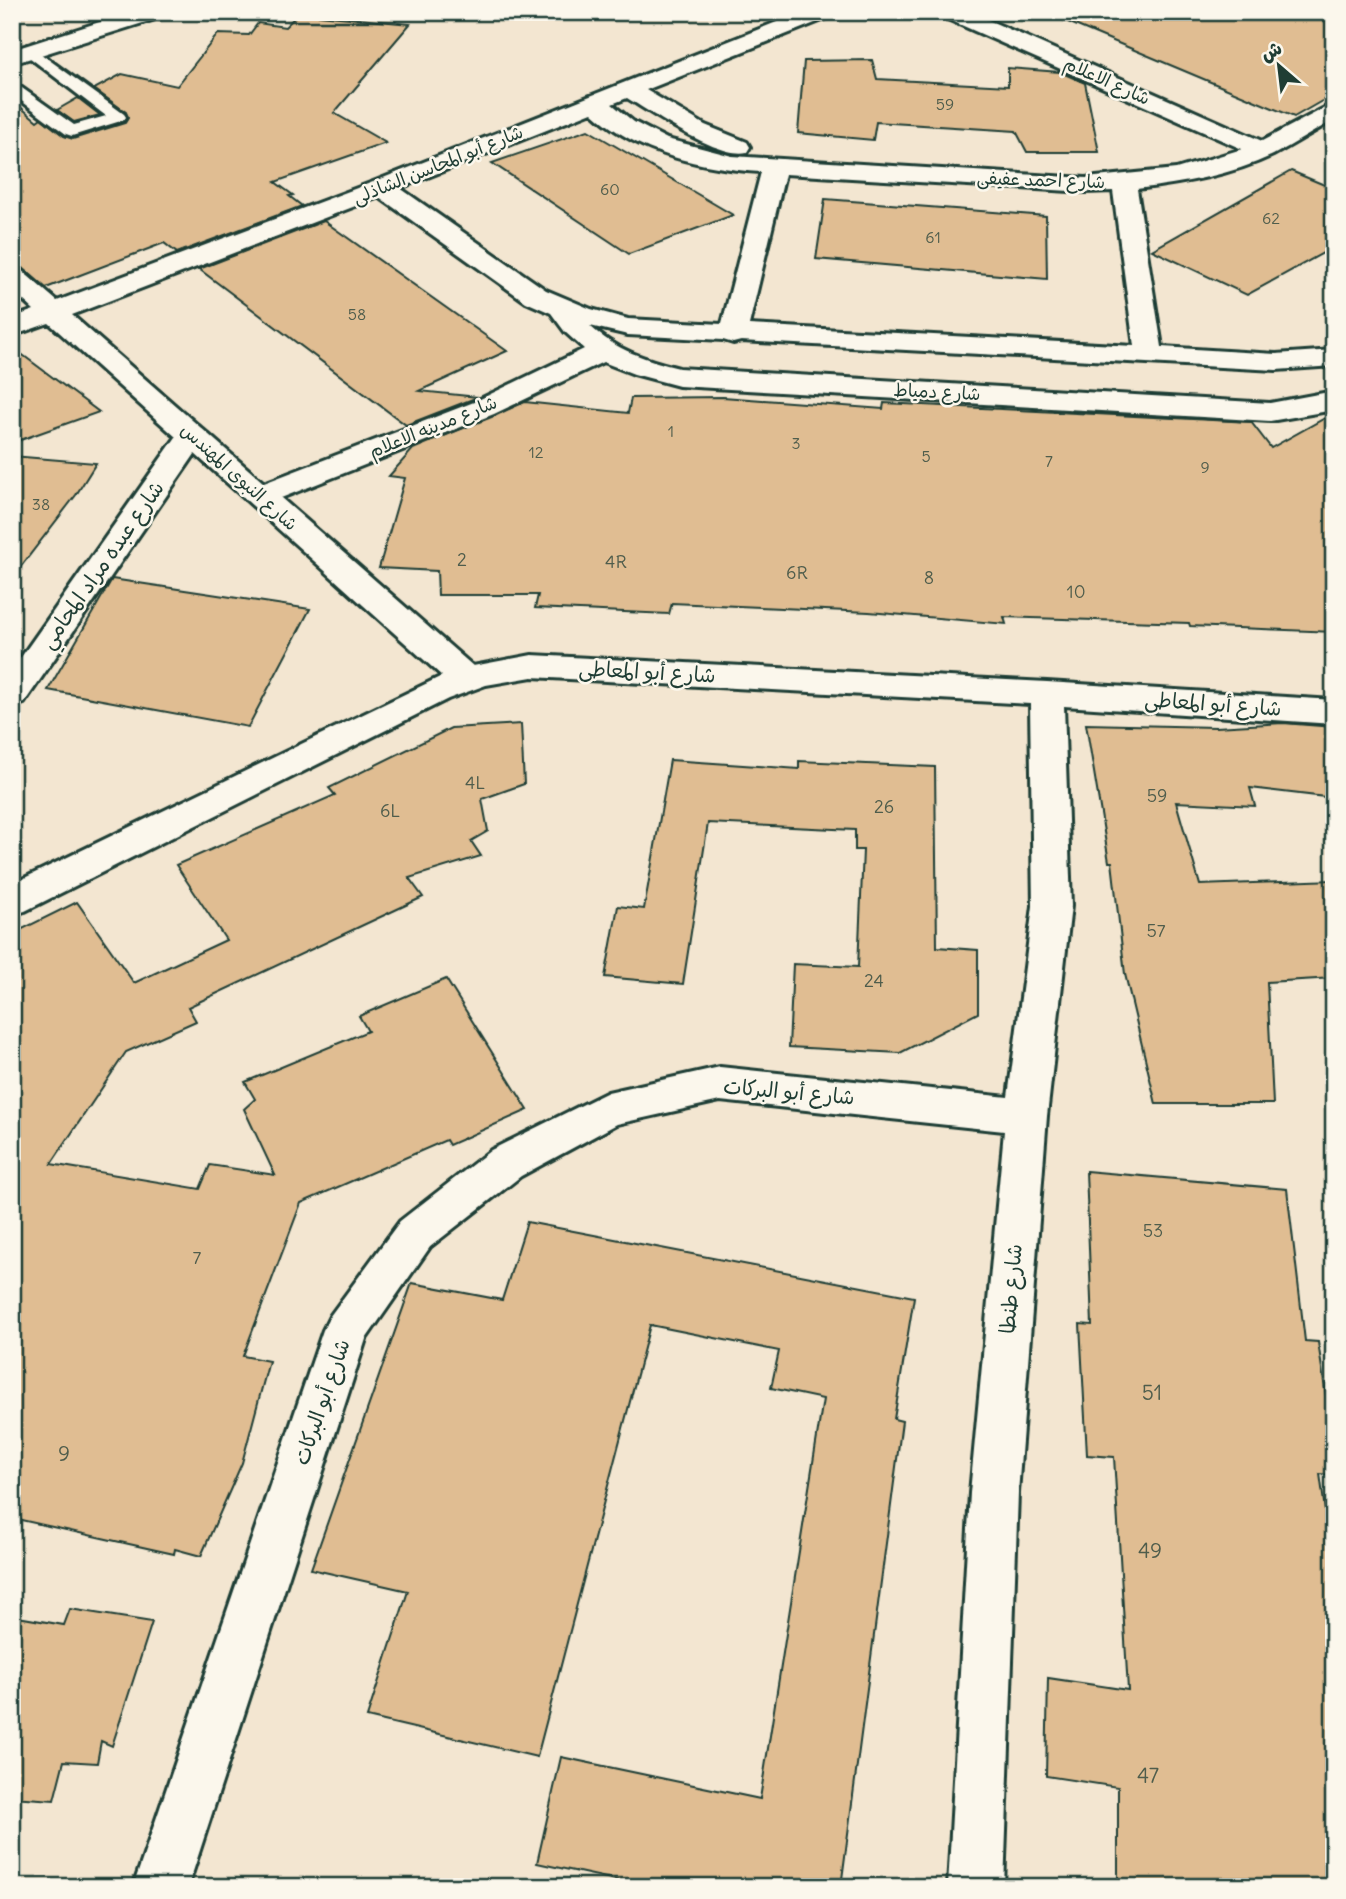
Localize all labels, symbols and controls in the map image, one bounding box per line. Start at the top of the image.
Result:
north arrow [1244,32,1314,102]
text: ش [1256,35,1286,66]
street label: شارع الاعلام [1059,51,1154,112]
house number: 59 [936,94,954,114]
street label: شارع أبو المحاسن الشاذلى [349,120,527,210]
street label: شارع احمد عفيفى [976,166,1106,194]
house number: 60 [600,179,620,199]
house number: 62 [1262,208,1280,228]
house number: 61 [925,227,941,247]
house number: 58 [348,304,366,324]
street label: شارع دمياط [893,378,981,406]
street label: شارع مدينه الاعلام [365,390,501,465]
street label: شارع النبوى المهندس [175,418,303,536]
house number: 1 [668,421,674,441]
house number: 3 [791,433,801,453]
house number: 12 [528,442,544,462]
house number: 5 [921,446,931,466]
house number: 7 [1045,451,1053,471]
house number: 9 [1200,457,1210,477]
street label: شارع عبده مراد المحامي [33,475,175,657]
house number: 38 [32,494,50,514]
house number: 2 [457,548,467,571]
house number: 4R [605,550,627,573]
house number: 6R [786,561,808,584]
house number: 8 [924,566,934,589]
house number: 10 [1067,580,1086,603]
street label: شارع أبو المعاطى [578,654,716,691]
street label: شارع أبو المعاطى [1144,685,1282,724]
house number: 4L [465,771,485,794]
house number: 59 [1147,784,1167,807]
house number: 26 [874,795,894,818]
house number: 6L [380,799,400,822]
house number: 57 [1146,919,1166,942]
house number: 24 [864,969,884,992]
street label: شارع أبو البركات [722,1072,856,1113]
house number: 53 [1143,1219,1163,1242]
street label: شارع طنطا [993,1243,1030,1335]
house number: 7 [193,1246,202,1269]
street label: شارع أبو البركات [287,1335,358,1469]
house number: 51 [1142,1379,1162,1406]
house number: 9 [58,1440,70,1467]
house number: 49 [1138,1537,1162,1564]
house number: 47 [1137,1762,1159,1789]

